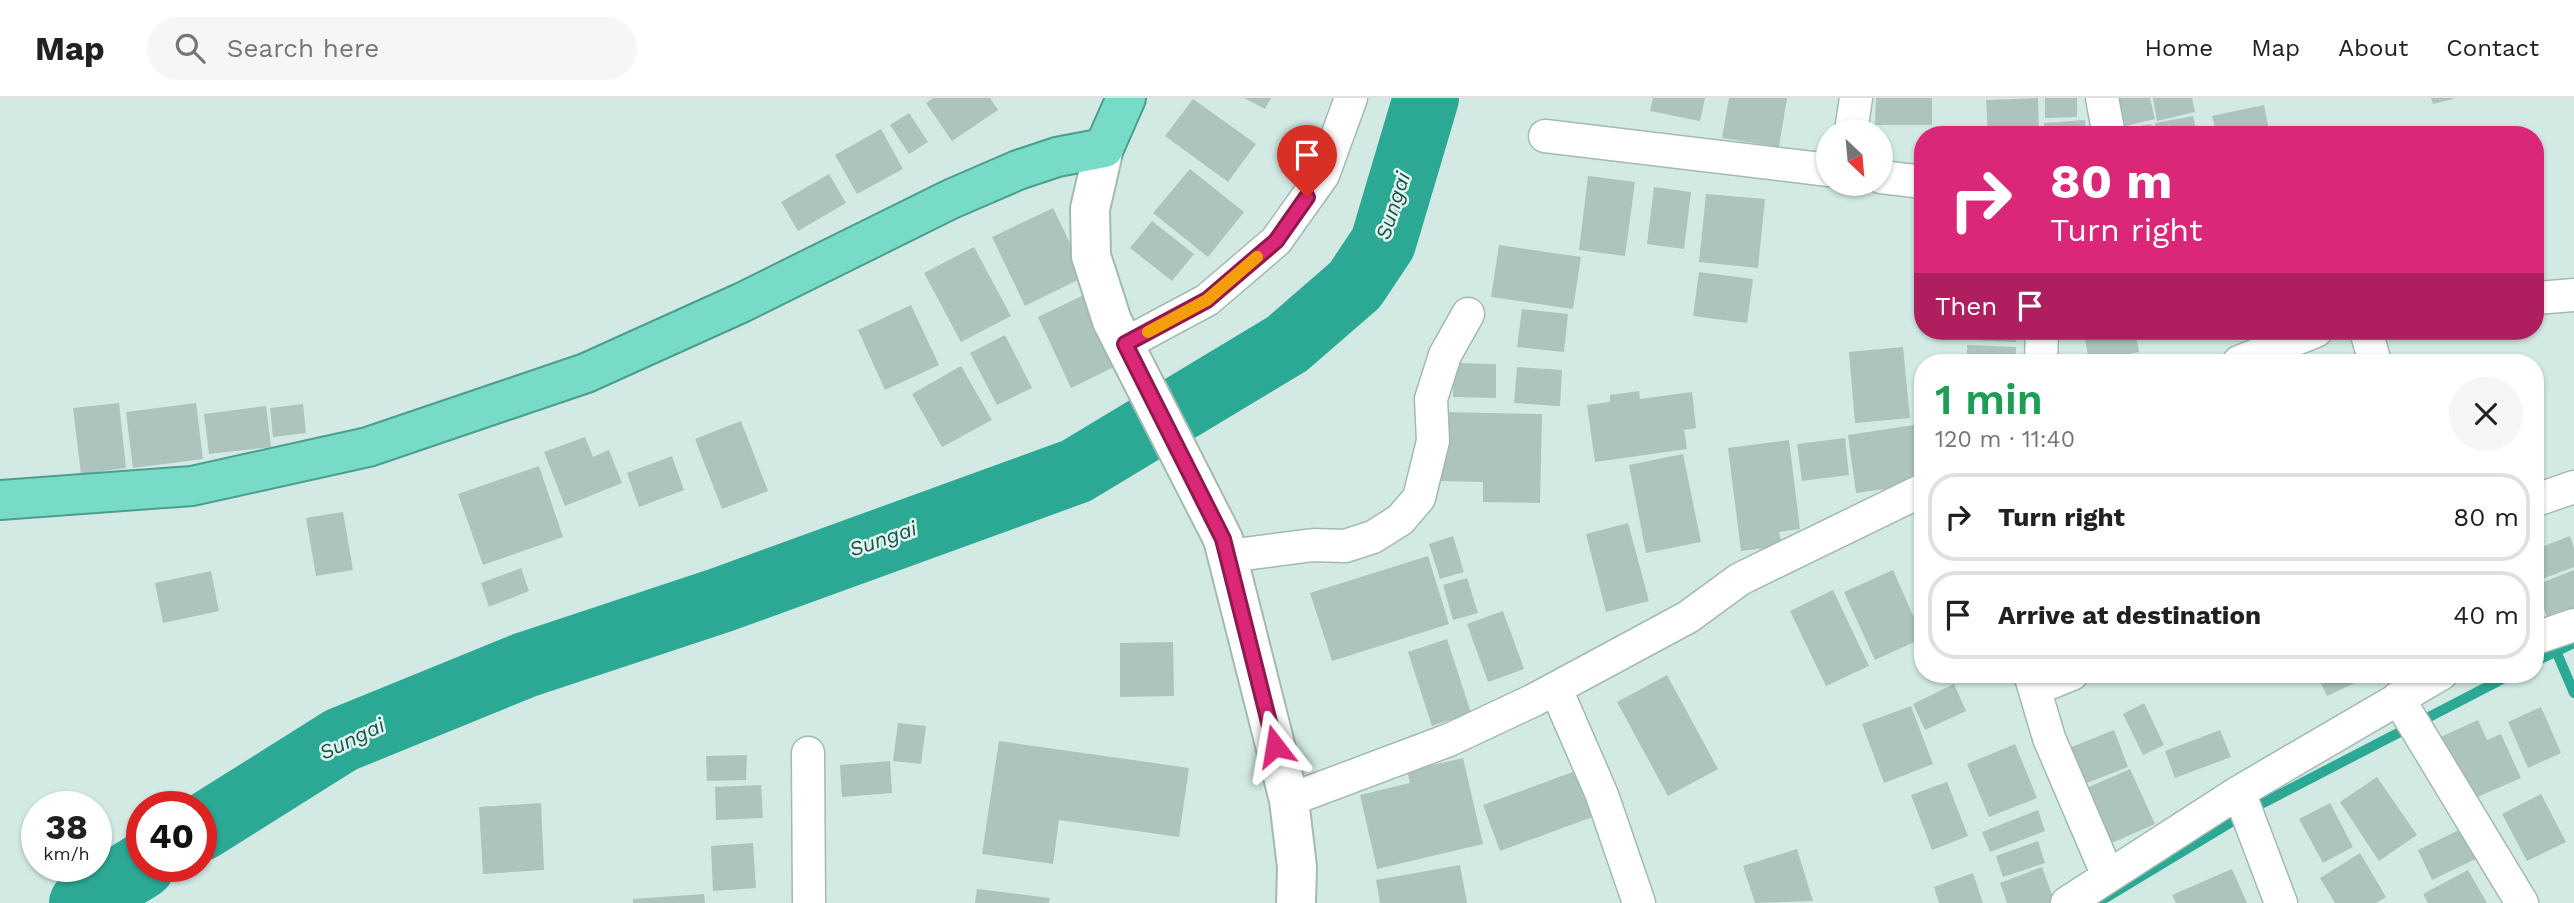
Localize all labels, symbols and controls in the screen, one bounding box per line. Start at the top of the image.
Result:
search box [147,17,637,80]
text: Map [35,29,105,68]
icon: search [171,29,209,67]
text: Search here [227,33,379,63]
text: Home [2145,34,2213,62]
text: Map [2251,34,2300,62]
text: About [2338,34,2408,62]
text: Contact [2446,34,2539,62]
north arrow [1816,119,1894,196]
map controls [1816,119,1893,196]
pin [1277,125,1337,197]
icon: arrive [1288,136,1326,174]
text: 80 m [2050,152,2172,210]
icon: right [1935,154,2026,245]
water label: Sungai [1370,168,1415,243]
text: Turn right [2050,211,2202,249]
icon: arrive [2011,287,2049,325]
text: Then [1935,291,1997,321]
text: 1 min [1935,375,2043,424]
button: close [2449,377,2523,451]
text: 120 m · 11:40 [1935,426,2075,453]
icon: right [1939,498,1977,536]
text: Turn right [1998,502,2125,532]
text: 80 m [2453,502,2519,532]
water label: Sungai [846,515,920,562]
icon: arrive [1939,596,1977,634]
text: Arrive at destination [1998,600,2261,630]
text: 40 m [2453,600,2519,630]
position arrow [1238,709,1312,783]
water label: Sungai [315,712,389,765]
speed limit sign: 40 [126,791,217,882]
text: 38 [45,806,88,848]
text: km/h [43,843,90,864]

